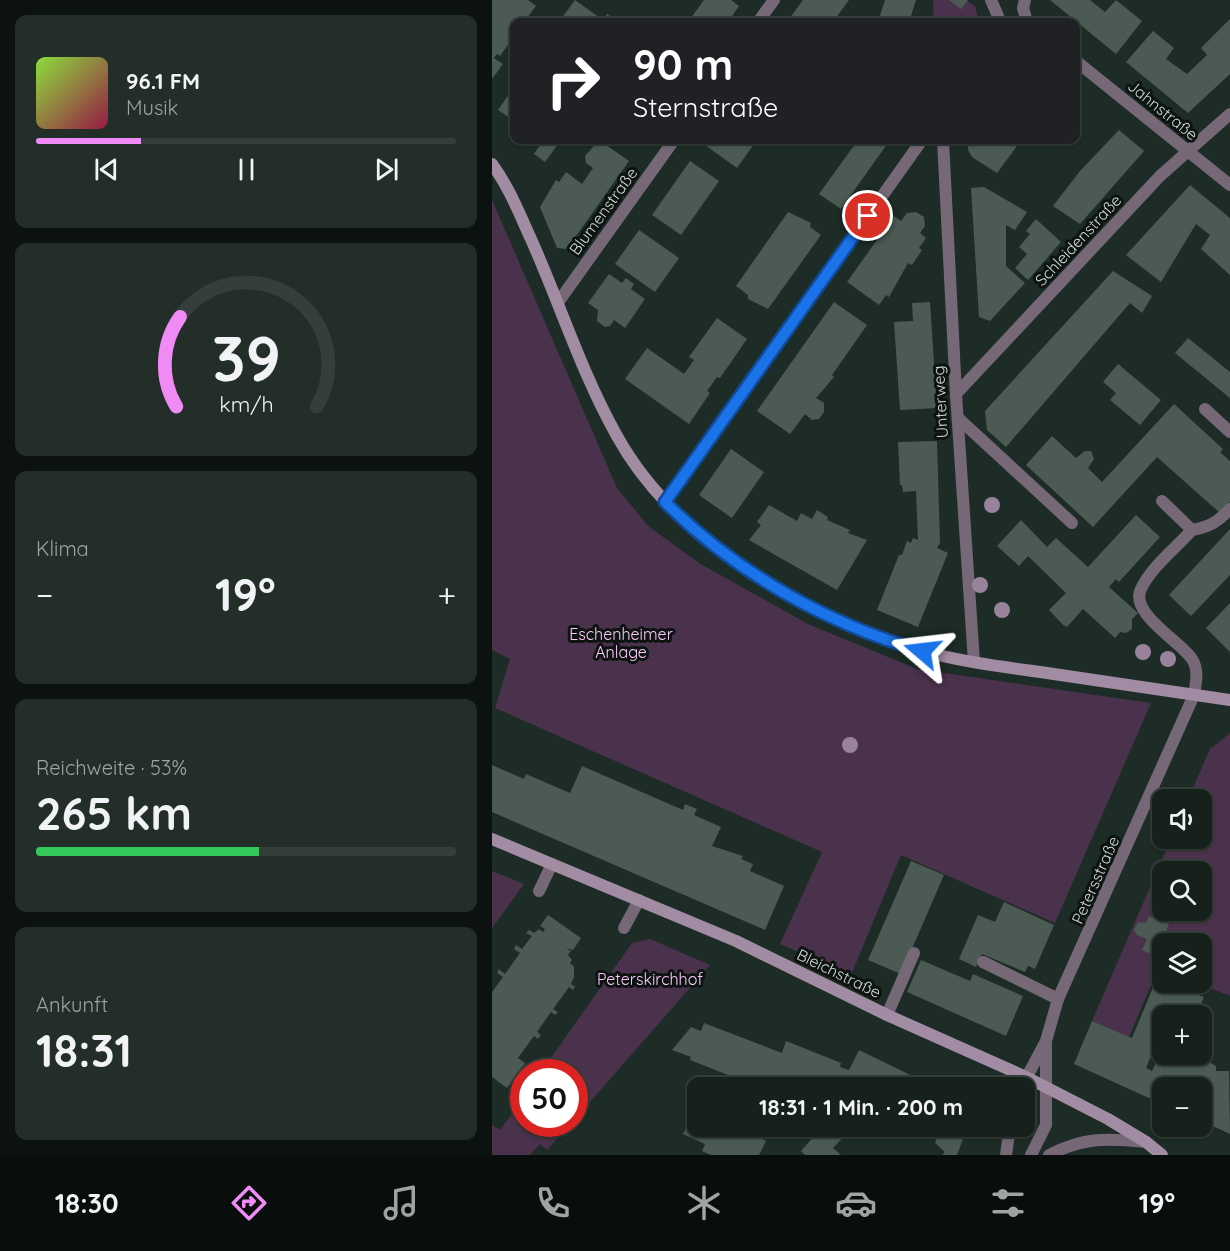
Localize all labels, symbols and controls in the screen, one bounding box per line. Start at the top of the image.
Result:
text: 90 m [633,38,733,91]
icon: right [534,42,612,120]
text: 96.1 FM [126,67,200,95]
street label: Jahnstraße [1124,76,1202,144]
text: Sternstraße [633,90,778,124]
text: Musik [126,95,178,120]
icon: previous [90,153,123,186]
icon: pause [230,153,263,186]
icon: next [370,153,403,186]
street label: Blumenstraße [565,163,641,259]
pin [842,190,893,241]
street label: Schleidenstraße [1031,190,1125,290]
icon: arrive [851,199,884,232]
text: 39 [212,319,280,397]
street label: Unterweg [928,365,952,439]
text: km/h [219,391,273,417]
text: Klima [36,536,89,561]
text: 19° [215,566,276,622]
text: − [36,574,53,615]
text: + [437,574,456,615]
position arrow [890,619,954,683]
park label: Eschenheimer Anlage [569,624,673,662]
text: Reichweite · 53% [36,755,187,780]
text: 265 km [36,785,192,841]
map controls [1152,789,1212,1137]
button: sound [1152,789,1212,849]
street label: Petersstraße [1067,833,1123,927]
button: search [1152,861,1212,921]
button: layers [1152,933,1212,993]
street label: Bleichstraße [794,944,884,1002]
park label: Peterskirchhof [597,969,703,989]
text: Ankunft [36,992,108,1017]
button: + [1152,1005,1212,1065]
text: 18:31 [36,1022,132,1078]
speed limit sign: 50 [510,1059,588,1137]
button: − [1152,1077,1212,1137]
text: 18:31 · 1 Min. · 200 m [759,1093,963,1121]
icon: directions [228,1182,270,1224]
icon: music [380,1182,422,1224]
icon: phone [532,1182,574,1224]
icon: climate [683,1182,725,1224]
icon: car [835,1182,877,1224]
icon: filters [987,1182,1029,1224]
text: 18:30 [55,1186,119,1220]
text: 19° [1139,1186,1175,1220]

